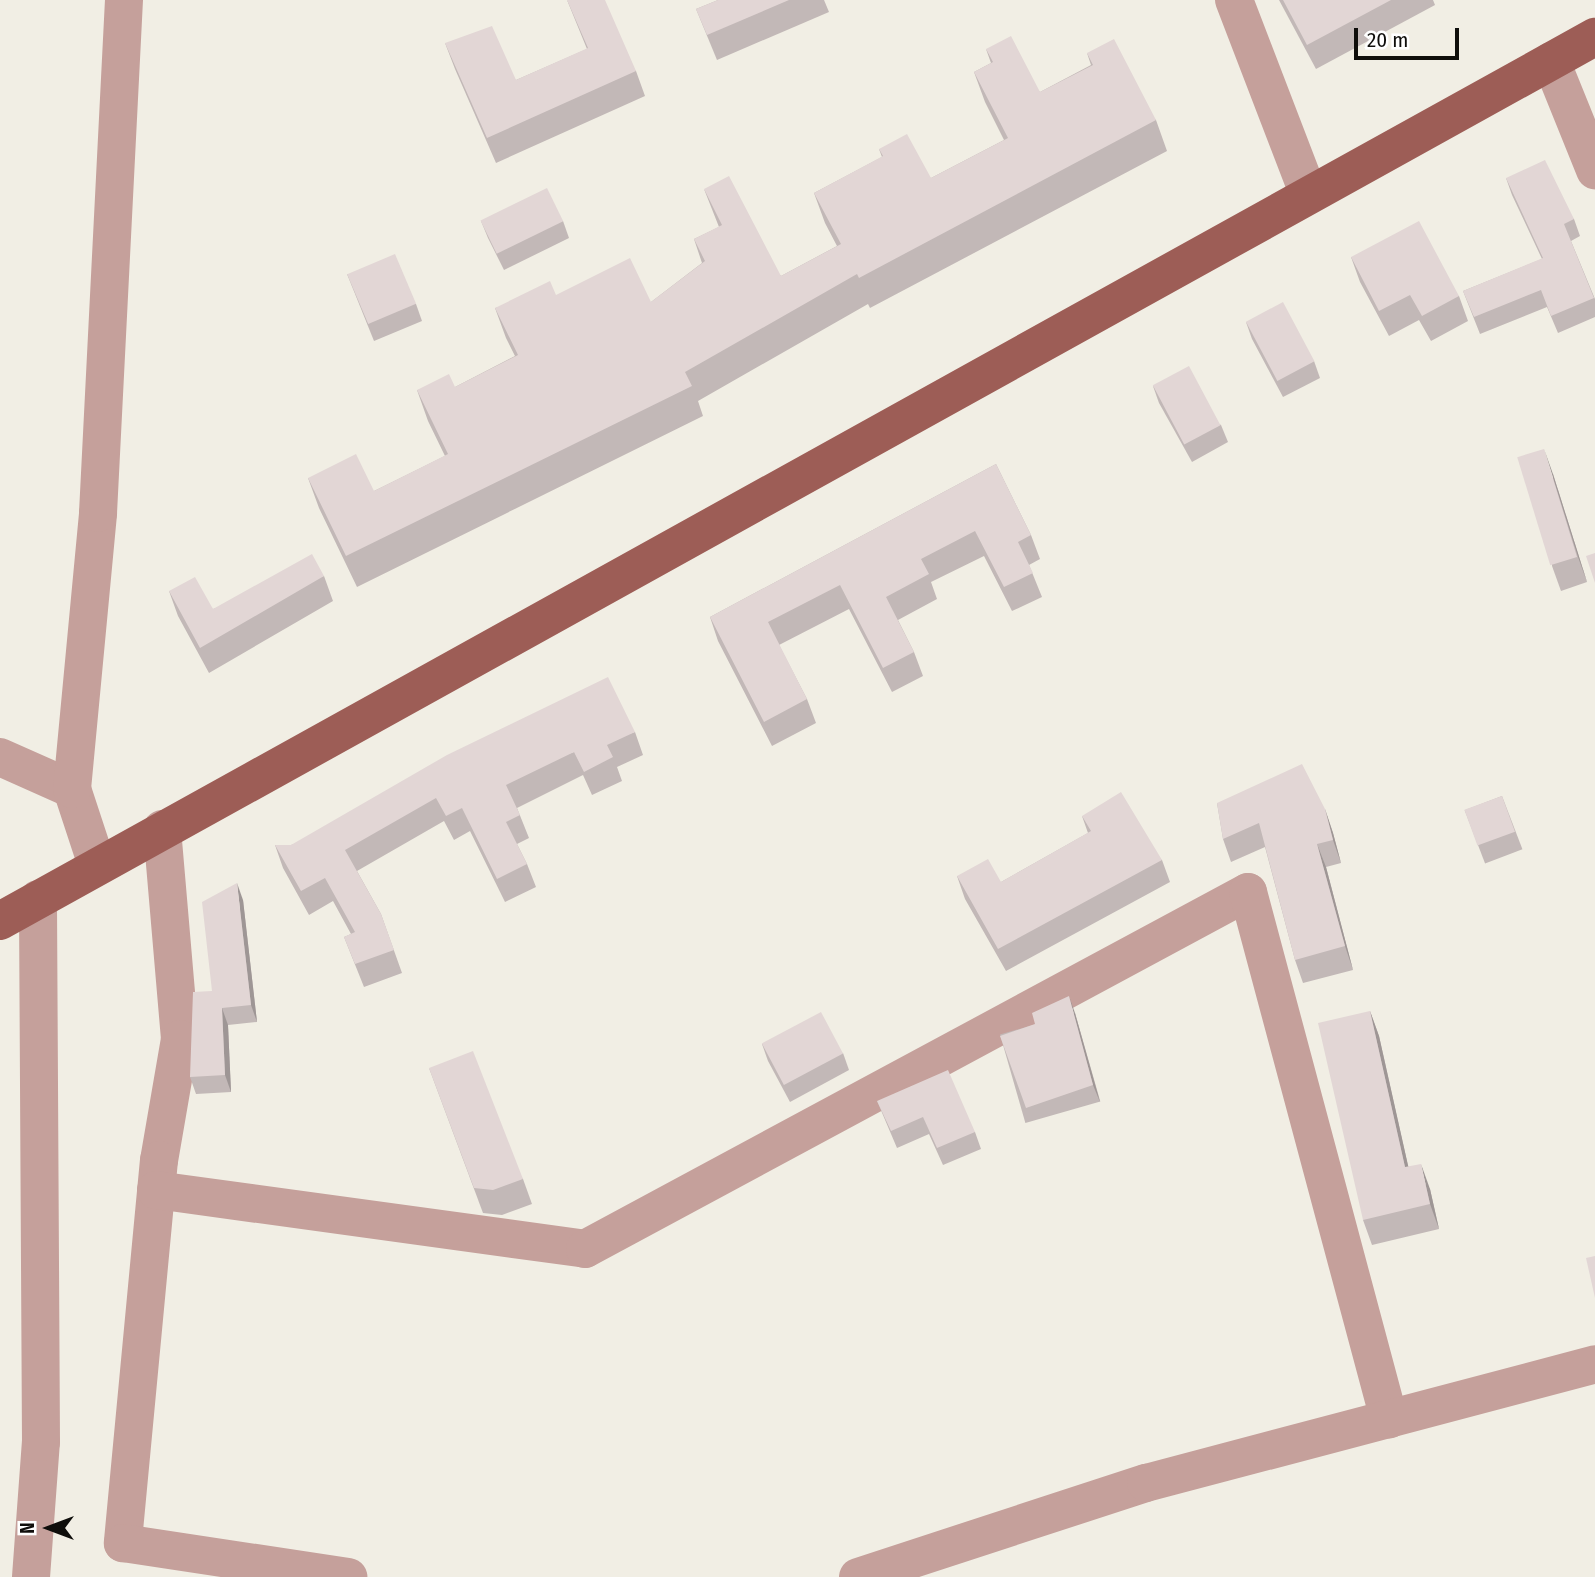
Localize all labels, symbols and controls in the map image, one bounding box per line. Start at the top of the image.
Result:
scale bar [1357,14,1462,58]
text: 20 m [1367,27,1408,53]
north arrow [14,1493,84,1563]
text: N [16,1522,39,1534]

